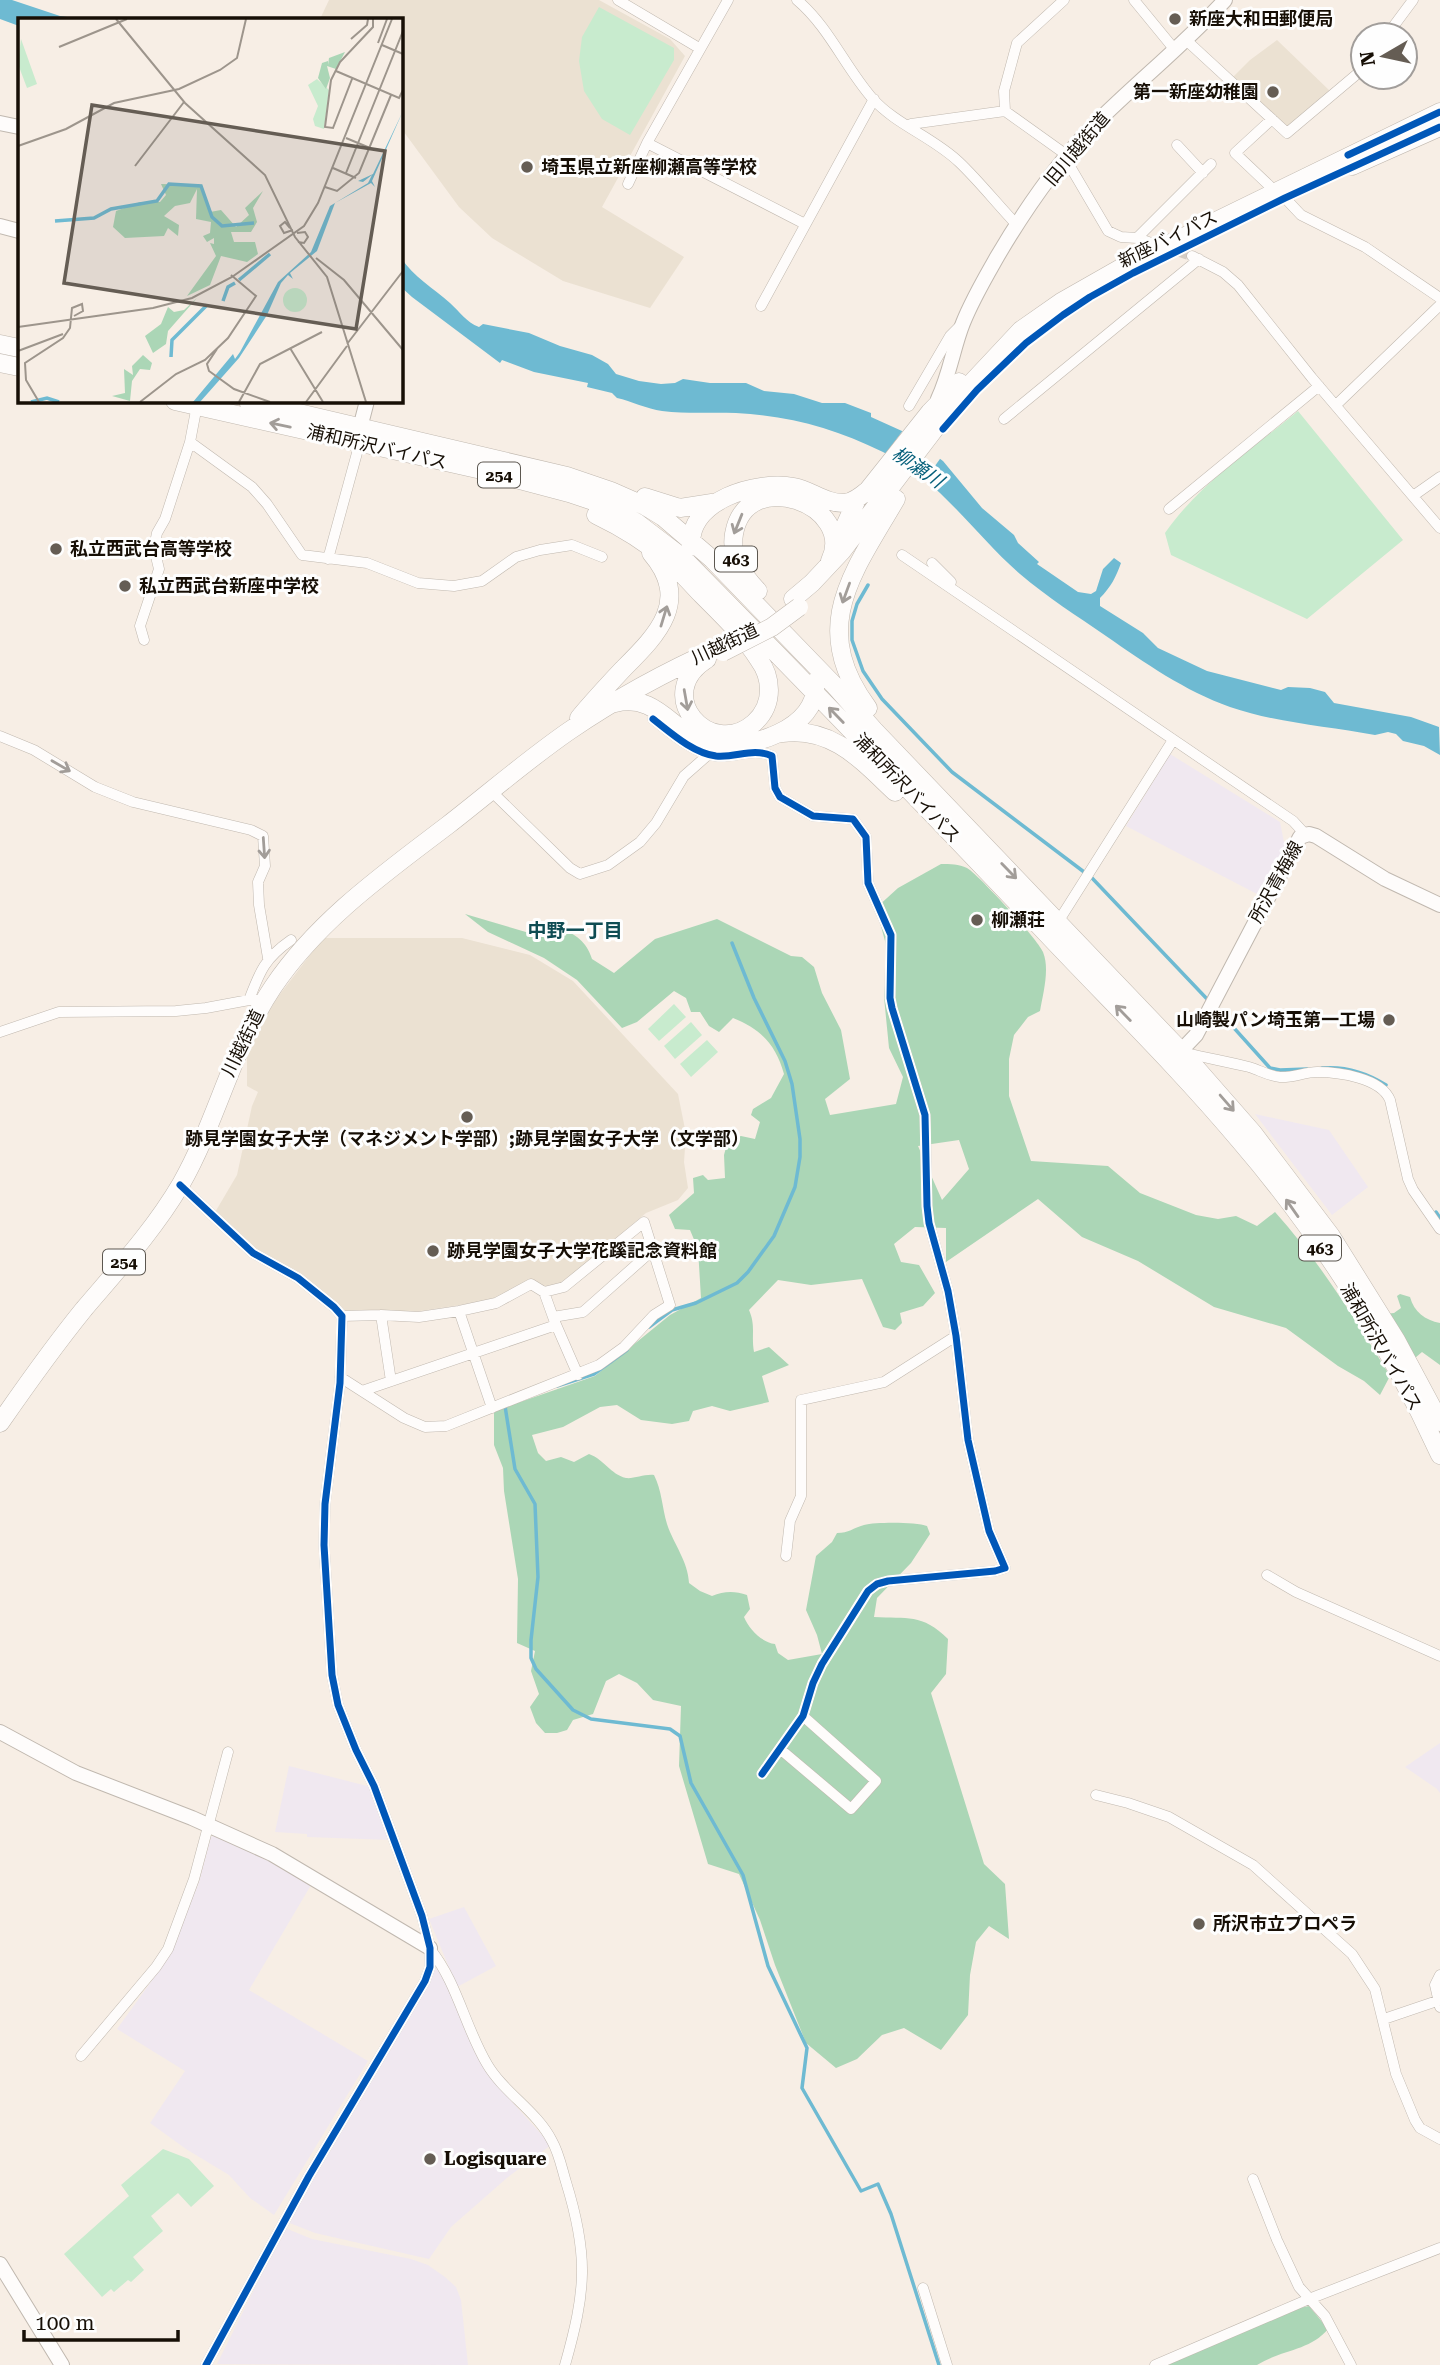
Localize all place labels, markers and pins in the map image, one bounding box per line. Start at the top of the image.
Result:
place label: 新座大和田郵便局 [1189,8,1333,29]
marker: 新座大和田郵便局 [1167,11,1183,27]
place label: 第一新座幼稚園 [1133,81,1259,102]
marker: 第一新座幼稚園 [1265,84,1281,100]
place label: 埼玉県立新座柳瀬高等学校 [541,156,757,177]
marker: 埼玉県立新座柳瀬高等学校 [519,159,535,175]
place label: 私立西武台高等学校 [70,538,232,559]
marker: 私立西武台高等学校 [48,541,64,557]
place label: 私立西武台新座中学校 [139,575,319,596]
marker: 私立西武台新座中学校 [117,578,133,594]
place label: 柳瀬荘 [991,909,1045,930]
marker: 柳瀬荘 [969,912,985,928]
place label: 山崎製パン埼玉第一工場 [1176,1009,1375,1030]
marker: 山崎製パン埼玉第一工場 [1381,1012,1397,1028]
marker: 跡見学園女子大学（マネジメント学部）;跡見学園女子大学（文学部） [459,1109,475,1125]
place label: 跡見学園女子大学（マネジメント学部）;跡見学園女子大学（文学部） [185,1128,749,1149]
place label: 跡見学園女子大学花蹊記念資料館 [447,1240,717,1261]
marker: 跡見学園女子大学花蹊記念資料館 [425,1243,441,1259]
place label: 所沢市立プロペラ [1213,1913,1357,1934]
marker: 所沢市立プロペラ [1191,1916,1207,1932]
place label: Logisquare [444,2148,547,2169]
marker: Logisquare [422,2151,438,2167]

